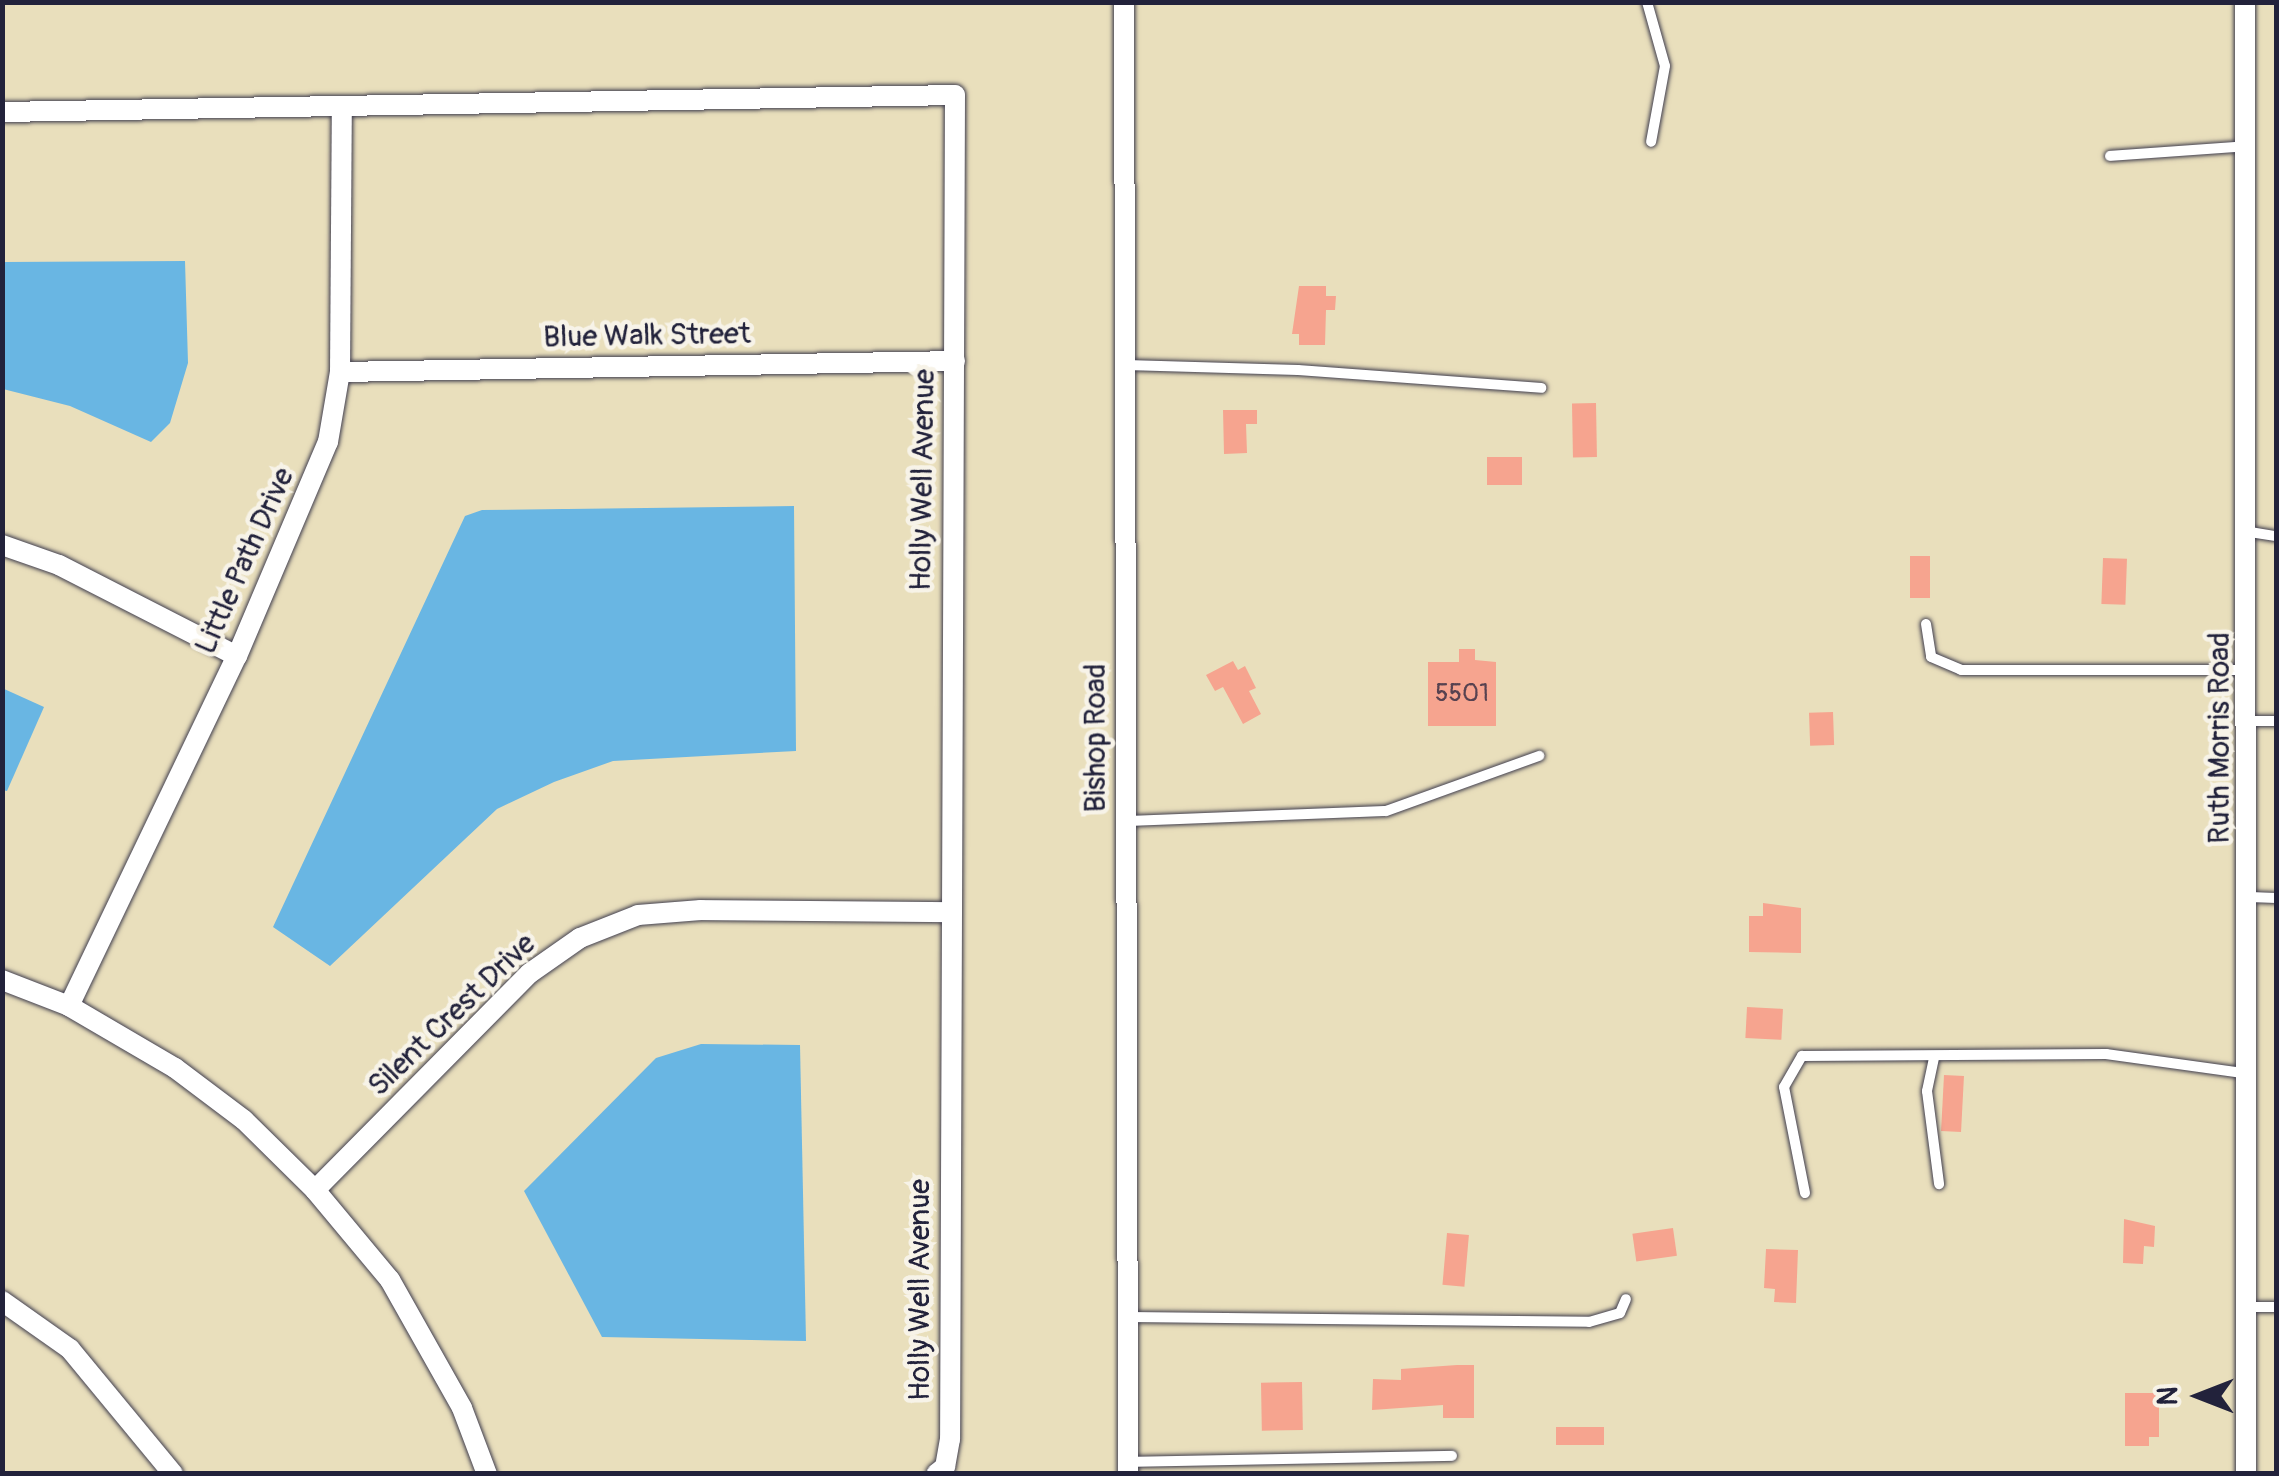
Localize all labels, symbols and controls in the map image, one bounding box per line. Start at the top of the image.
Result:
street label: Blue Walk Street [543,316,751,356]
street label: Holly Well Avenue [903,369,943,591]
street label: Little Path Drive [188,462,302,660]
street label: Ruth Morris Road [2202,632,2238,844]
street label: Bishop Road [1078,663,1114,813]
house number: 5501 [1435,679,1489,709]
street label: Silent Crest Drive [361,926,543,1104]
street label: Holly Well Avenue [902,1179,938,1401]
north arrow [2149,1346,2249,1446]
text: N [2151,1387,2186,1405]

